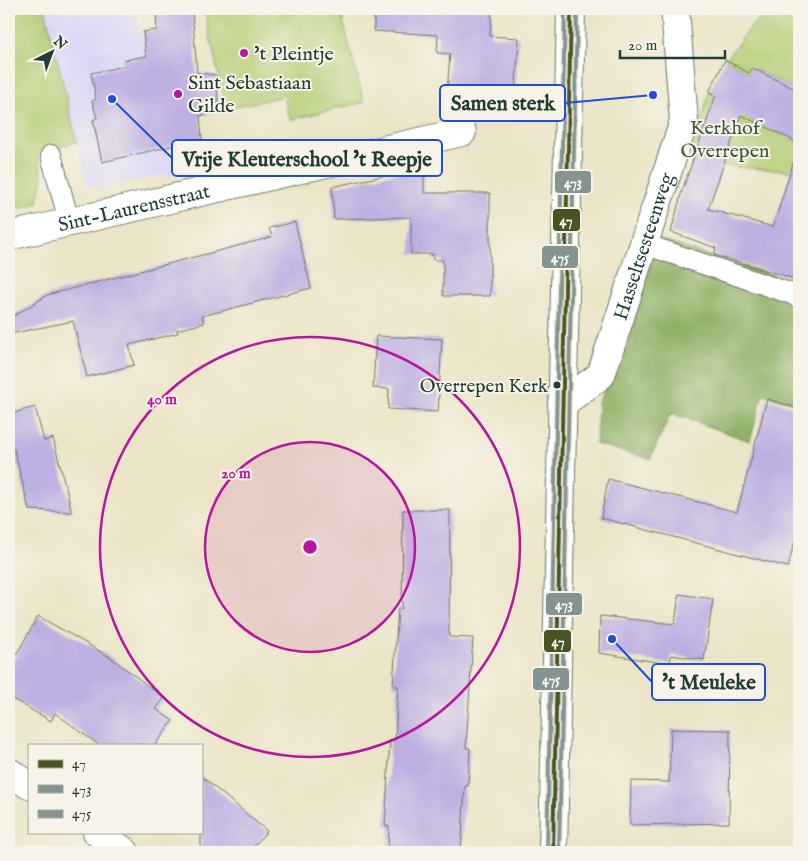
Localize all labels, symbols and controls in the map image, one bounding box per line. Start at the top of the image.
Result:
north arrow [28,28,78,78]
scale bar [620,28,726,60]
text: N [49,32,71,54]
text: 20 m [628,36,658,55]
place label: 't Pleintje [254,42,334,67]
marker: 't Pleintje [238,47,250,59]
place label: Sint Sebastiaan Gilde [188,71,312,119]
callout: Samen sterk [440,85,565,121]
marker: Sint Sebastiaan Gilde [172,88,184,100]
text: Samen sterk [451,91,556,118]
park label: Kerkhof Overrepen [680,116,770,164]
callout: Vrije Kleuterschool 't Reepje [172,140,442,176]
text: Vrije Kleuterschool 't Reepje [181,147,432,174]
street label: Hasseltsesteenweg [609,169,681,324]
line badge: 473 [554,170,592,194]
text: 473 [564,174,582,192]
street label: Sint-Laurensstraat [56,179,213,238]
line badge: 47 [552,208,581,232]
text: 47 [560,212,573,230]
line badge: 475 [541,245,579,269]
text: 475 [551,249,569,267]
place label: Overrepen Kerk [420,375,549,399]
marker: Overrepen Kerk [552,380,562,390]
text: 40 m [147,390,177,409]
text: 20 m [221,464,251,483]
centre of rings [301,538,319,556]
line badge: 473 [545,592,583,616]
text: 473 [555,596,573,614]
line badge: 47 [543,629,572,653]
text: 47 [552,633,565,651]
callout: 't Meuleke [652,664,765,700]
line badge: 475 [532,667,570,691]
text: 't Meuleke [662,670,756,697]
text: 475 [542,671,560,689]
legend [28,744,202,834]
text: 47 [72,754,86,773]
text: 473 [72,780,92,799]
text: 475 [72,804,92,823]

